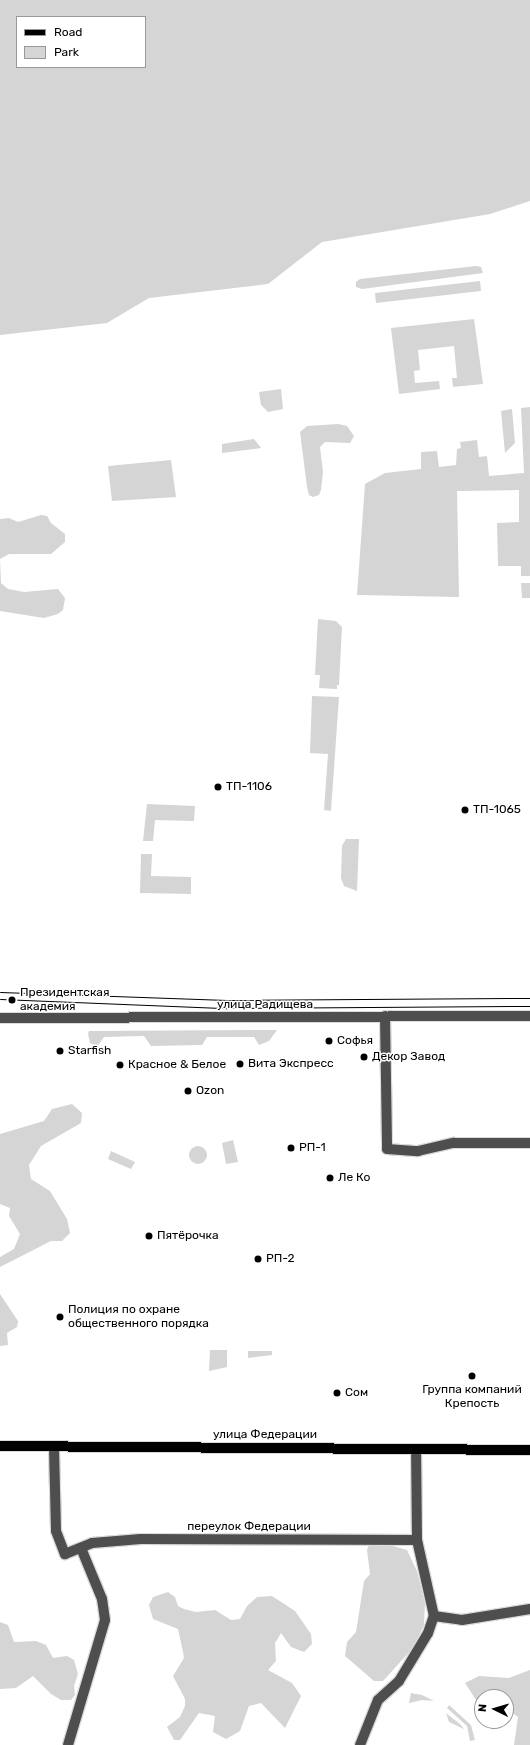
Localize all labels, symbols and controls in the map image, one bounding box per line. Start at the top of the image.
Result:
legend [16,16,146,68]
text: Road [54,25,82,39]
text: Park [54,45,79,59]
place label: ТП-1106 [226,780,272,794]
marker: ТП-1106 [213,782,223,792]
place label: ТП-1065 [473,803,521,817]
marker: ТП-1065 [460,805,470,815]
place label: Президентская академия [20,986,109,1014]
marker: Президентская академия [7,995,17,1005]
street label: улица Радищева [217,998,313,1012]
place label: Софья [337,1034,373,1048]
marker: Софья [324,1036,334,1046]
place label: Starfish [68,1044,111,1058]
marker: Starfish [55,1046,65,1056]
place label: Декор Завод [372,1050,445,1064]
marker: Декор Завод [359,1052,369,1062]
place label: Вита Экспресс [248,1057,334,1071]
place label: Красное & Белое [128,1058,226,1072]
marker: Вита Экспресс [235,1059,245,1069]
marker: Красное & Белое [115,1060,125,1070]
place label: Ozon [196,1084,224,1098]
marker: Ozon [183,1086,193,1096]
place label: РП-1 [299,1141,326,1155]
marker: РП-1 [286,1143,296,1153]
place label: Ле Ко [338,1171,370,1185]
marker: Ле Ко [325,1173,335,1183]
place label: Пятёрочка [157,1229,219,1243]
marker: Пятёрочка [144,1231,154,1241]
place label: РП-2 [266,1252,295,1266]
marker: РП-2 [253,1254,263,1264]
place label: Полиция по охране общественного порядка [68,1303,209,1331]
marker: Полиция по охране общественного порядка [55,1312,65,1322]
marker: Группа компаний Крепость [467,1371,477,1381]
place label: Группа компаний Крепость [422,1383,522,1411]
place label: Сом [345,1386,368,1400]
marker: Сом [332,1388,342,1398]
street label: улица Федерации [213,1428,317,1442]
street label: переулок Федерации [187,1520,311,1534]
north arrow [474,1689,514,1729]
text: N [476,1703,489,1713]

